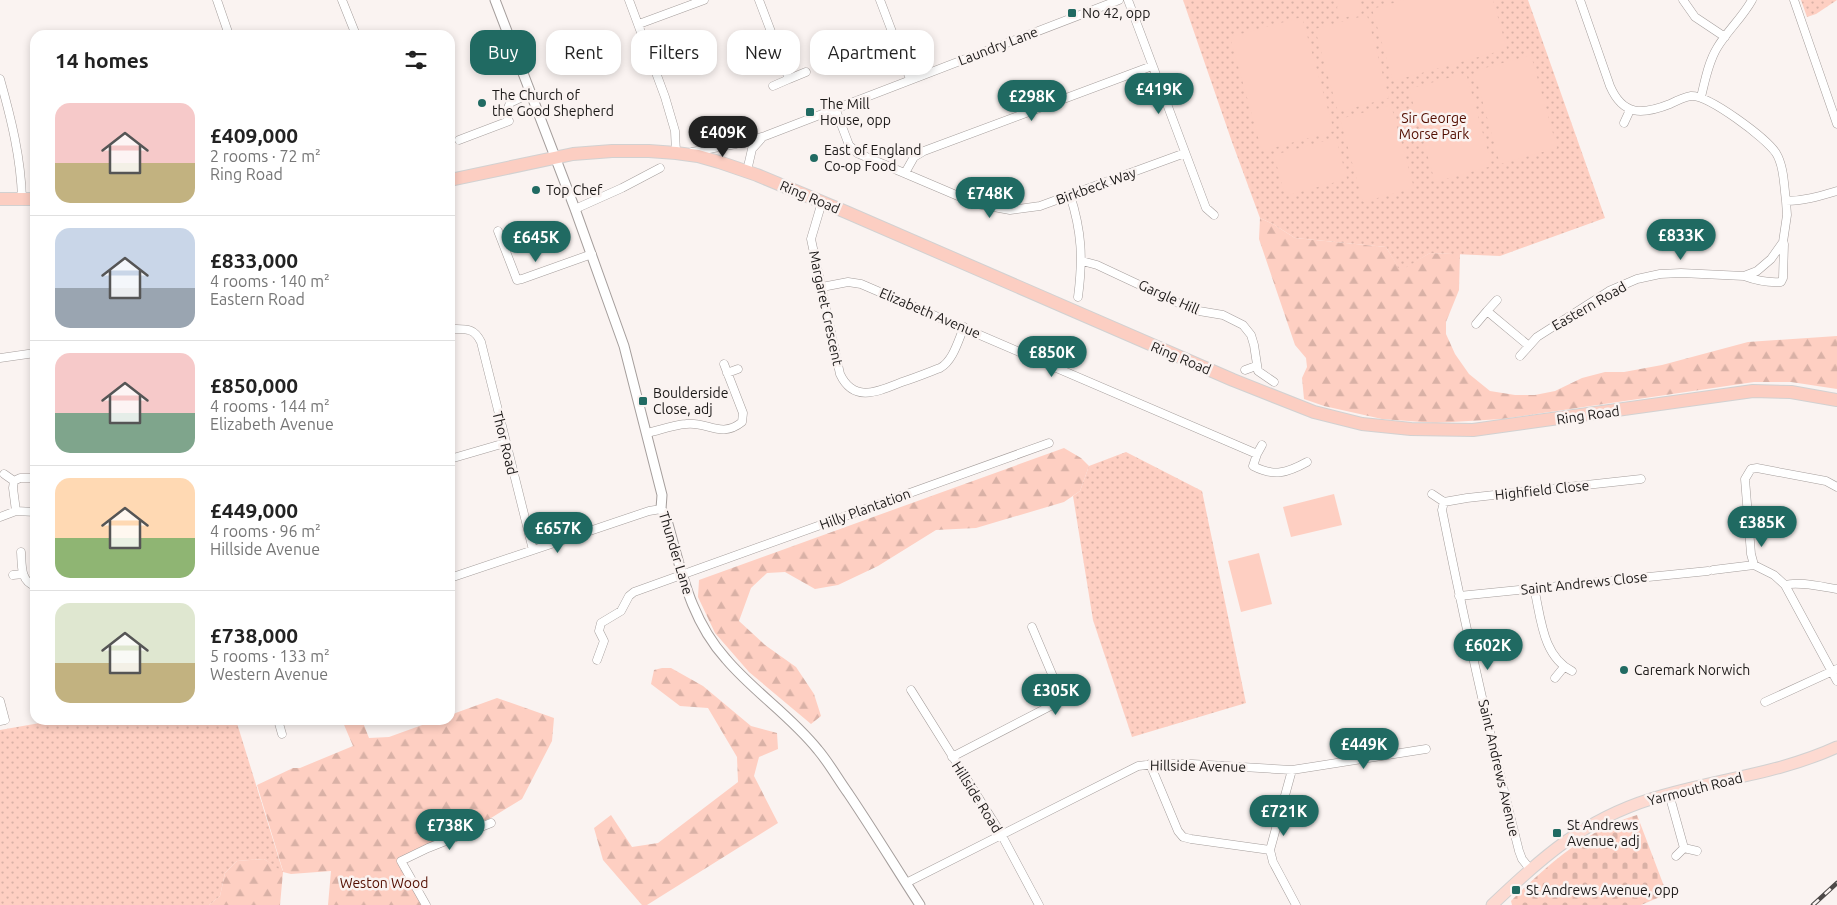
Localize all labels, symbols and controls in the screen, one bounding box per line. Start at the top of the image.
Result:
place label: No 42, opp [1082,5,1150,21]
marker: No 42, opp [1066,7,1078,19]
street label: Laundry Lane [956,23,1040,69]
chip: Buy [470,30,536,75]
chip: Rent [546,30,621,75]
chip: Filters [631,30,717,75]
chip: New [727,30,800,75]
chip: Apartment [810,30,934,75]
icon: filters [402,46,430,74]
text: 14 homes [55,48,149,72]
pin: £419K [1124,72,1194,115]
pin: £298K [997,80,1067,122]
text: £419K [1136,80,1182,98]
place label: The Church of the Good Shepherd [492,87,614,119]
text: £298K [1009,87,1055,105]
place label: The Mill House, opp [820,96,891,128]
marker: The Church of the Good Shepherd [476,97,488,109]
marker: The Mill House, opp [804,106,816,118]
park label: Sir George Morse Park [1399,110,1469,142]
pin: £409K [688,116,758,158]
icon: home [95,123,155,183]
text: £409,000 [210,123,298,147]
text: £409K [700,123,746,141]
place label: East of England Co-op Food [824,142,922,174]
text: 2 rooms · 72 m² [210,147,321,165]
marker: East of England Co-op Food [808,152,820,164]
street label: Birkbeck Way [1054,164,1138,208]
text: Ring Road [210,165,283,183]
pin: £748K [955,176,1025,219]
street label: Ring Road [778,177,842,217]
place label: Top Chef [546,182,603,198]
marker: Top Chef [530,184,542,196]
text: £748K [967,184,1013,202]
pin: £833K [1646,218,1716,261]
pin: £645K [501,220,571,263]
text: £833K [1658,226,1704,244]
text: £645K [513,228,559,246]
icon: home [95,248,155,308]
text: £833,000 [210,248,298,272]
street label: Margaret Crescent [806,249,846,367]
text: 4 rooms · 140 m² [210,272,330,290]
street label: Gargle Hill [1136,276,1202,318]
street label: Eastern Road [1549,278,1629,334]
street label: Elizabeth Avenue [877,284,983,342]
text: Eastern Road [210,290,305,308]
pin: £850K [1017,336,1087,378]
street label: Ring Road [1149,338,1213,378]
text: £850K [1029,343,1075,361]
icon: home [95,373,155,433]
text: £850,000 [210,373,298,397]
place label: Boulderside Close, adj [653,385,728,417]
marker: Boulderside Close, adj [637,395,649,407]
text: 4 rooms · 144 m² [210,397,330,415]
street label: Ring Road [1555,403,1621,427]
street label: Thor Road [489,410,521,476]
text: Elizabeth Avenue [210,415,334,433]
street label: Highfield Close [1494,477,1590,503]
street label: Hilly Plantation [817,485,913,533]
icon: home [95,498,155,558]
text: £449,000 [210,498,298,522]
pin: £385K [1727,506,1797,548]
street label: Thunder Lane [656,509,696,597]
pin: £657K [523,512,593,554]
text: £385K [1739,513,1785,531]
text: £657K [535,519,581,537]
text: 4 rooms · 96 m² [210,522,321,540]
text: Hillside Avenue [210,540,320,558]
street label: Saint Andrews Close [1520,568,1648,598]
icon: home [95,623,155,683]
text: £738,000 [210,623,298,647]
pin: £602K [1453,628,1523,671]
text: £602K [1465,636,1511,654]
text: 5 rooms · 133 m² [210,647,330,665]
place label: Caremark Norwich [1634,662,1750,678]
marker: Caremark Norwich [1618,664,1630,676]
text: Western Avenue [210,665,328,683]
pin: £305K [1021,674,1091,716]
text: £305K [1033,681,1079,699]
street label: Saint Andrews Avenue [1475,698,1523,838]
pin: £449K [1329,728,1399,770]
text: £449K [1341,735,1387,753]
street label: Hillside Avenue [1150,757,1246,775]
street label: Hillside Road [949,758,1005,836]
street label: Yarmouth Road [1646,769,1744,809]
pin: £721K [1249,794,1319,837]
text: £721K [1261,802,1307,820]
pin: £738K [415,808,485,851]
text: £738K [427,816,473,834]
place label: St Andrews Avenue, adj [1567,817,1640,849]
marker: St Andrews Avenue, adj [1551,827,1563,839]
park label: Weston Wood [340,875,428,891]
place label: St Andrews Avenue, opp [1526,882,1679,898]
marker: St Andrews Avenue, opp [1510,884,1522,896]

